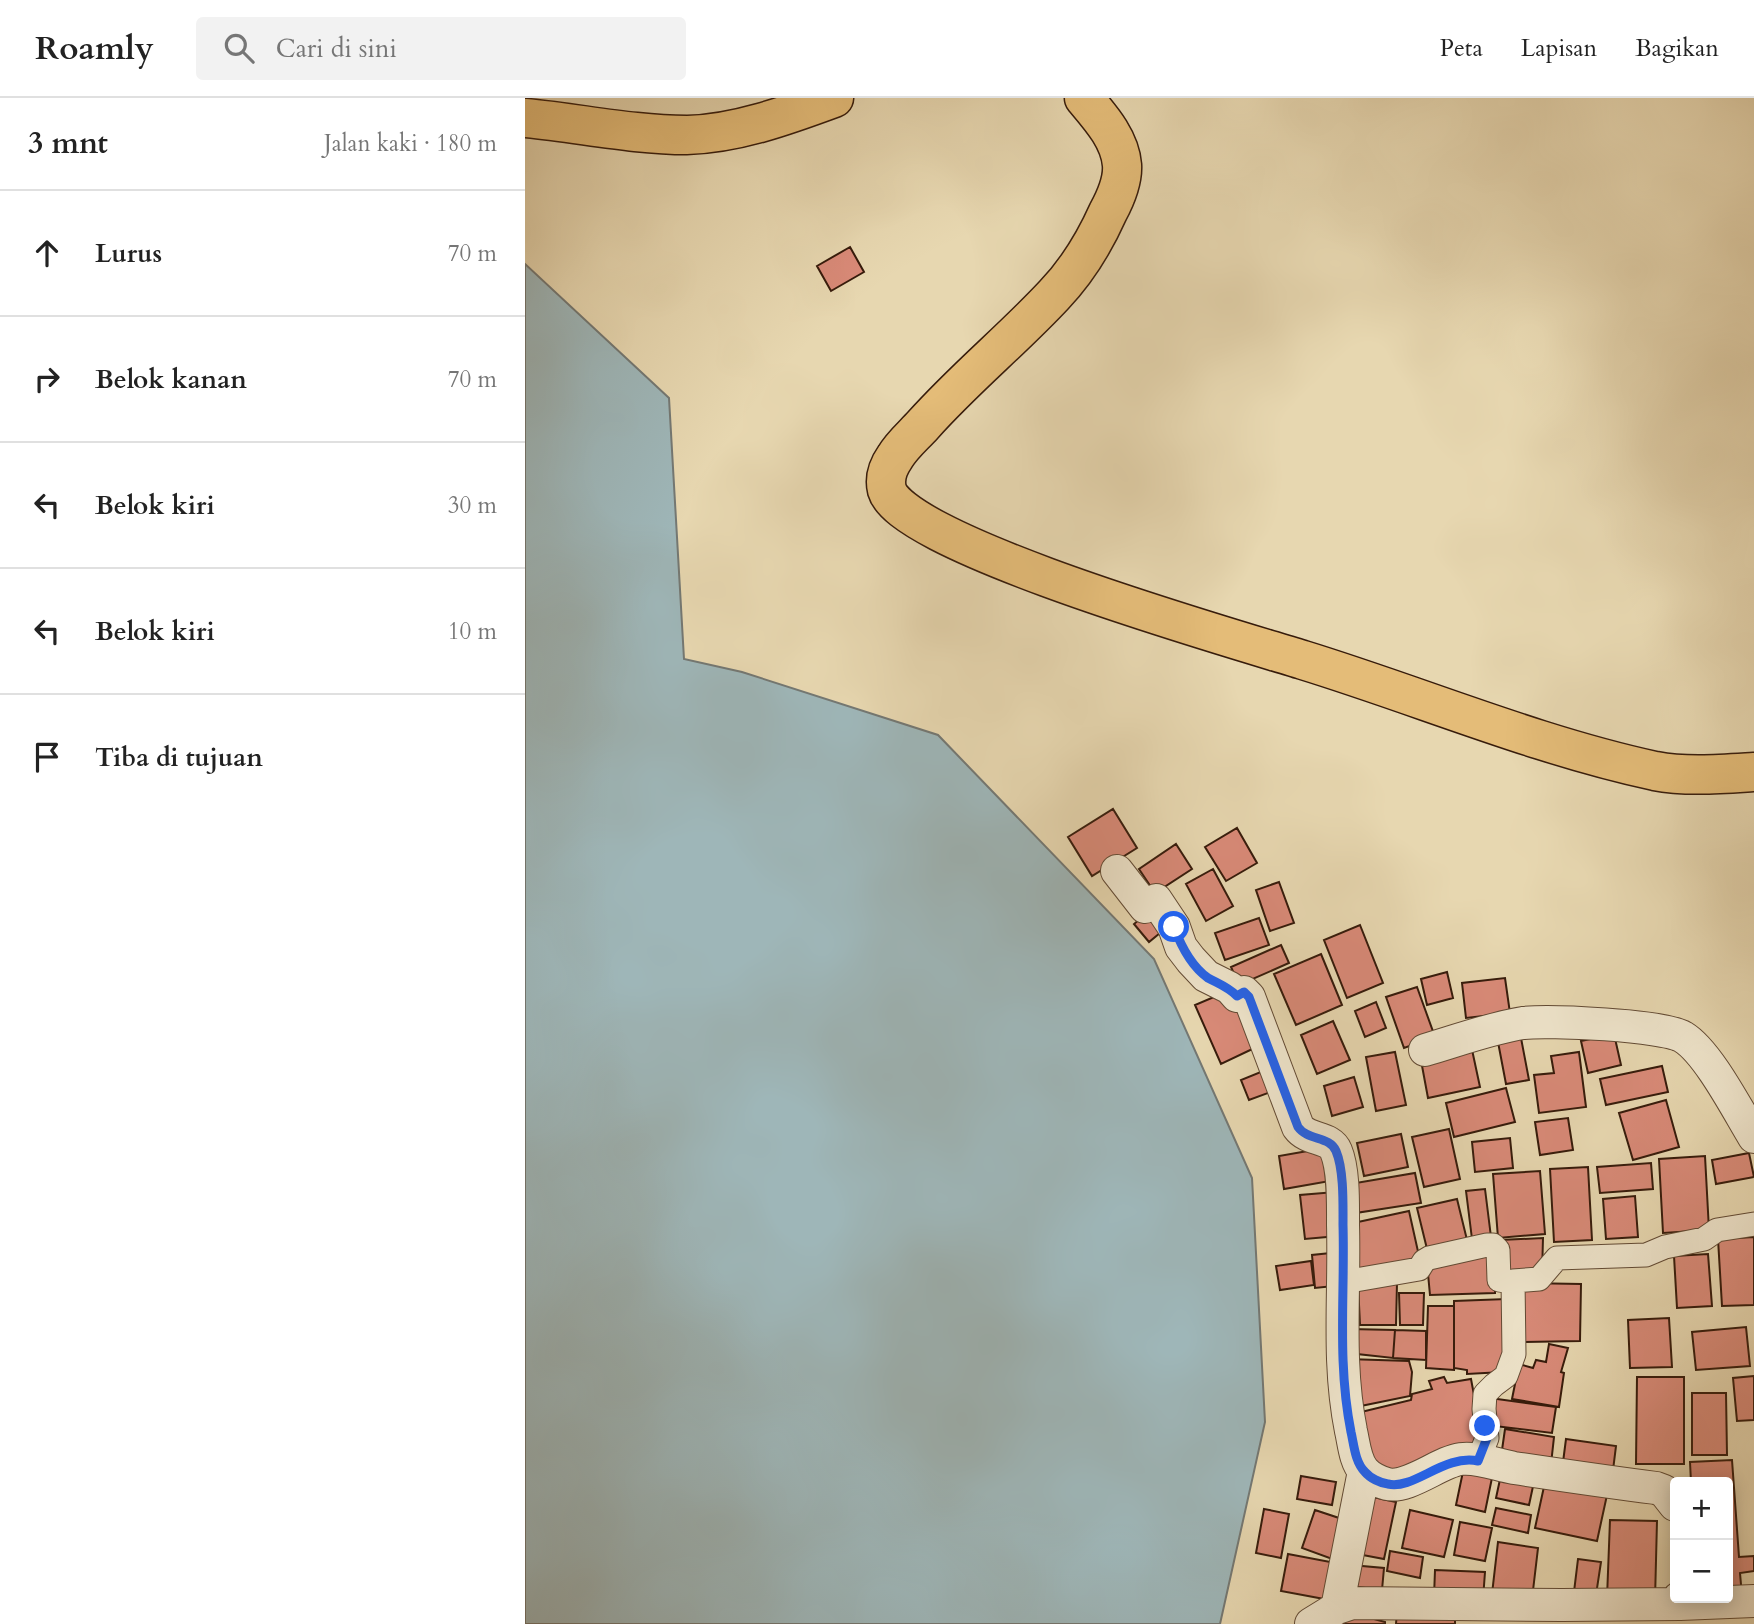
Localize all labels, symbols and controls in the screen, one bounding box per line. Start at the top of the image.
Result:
search box [196,17,686,80]
text: Roamly [35,26,154,71]
icon: search [220,29,258,67]
text: Cari di sini [276,31,397,66]
text: Peta [1440,32,1483,65]
text: Lapisan [1521,32,1597,65]
text: Bagikan [1635,32,1719,65]
text: 3 mnt [28,123,108,164]
text: Jalan kaki · 180 m [324,128,497,159]
icon: ahead [28,234,66,272]
text: Lurus [95,236,162,271]
text: 70 m [448,238,497,269]
icon: right [28,360,66,398]
text: Belok kanan [95,362,247,397]
text: 70 m [448,364,497,395]
icon: left [28,486,66,524]
text: Belok kiri [95,488,215,523]
text: 30 m [448,490,497,521]
icon: left [28,612,66,650]
text: Belok kiri [95,614,215,649]
text: 10 m [448,616,497,647]
icon: arrive [28,738,66,776]
text: Tiba di tujuan [95,740,263,775]
route start [1158,911,1189,942]
route end [1469,1410,1500,1441]
map controls [1670,1477,1733,1603]
button: + [1670,1477,1733,1540]
button: − [1670,1540,1733,1603]

